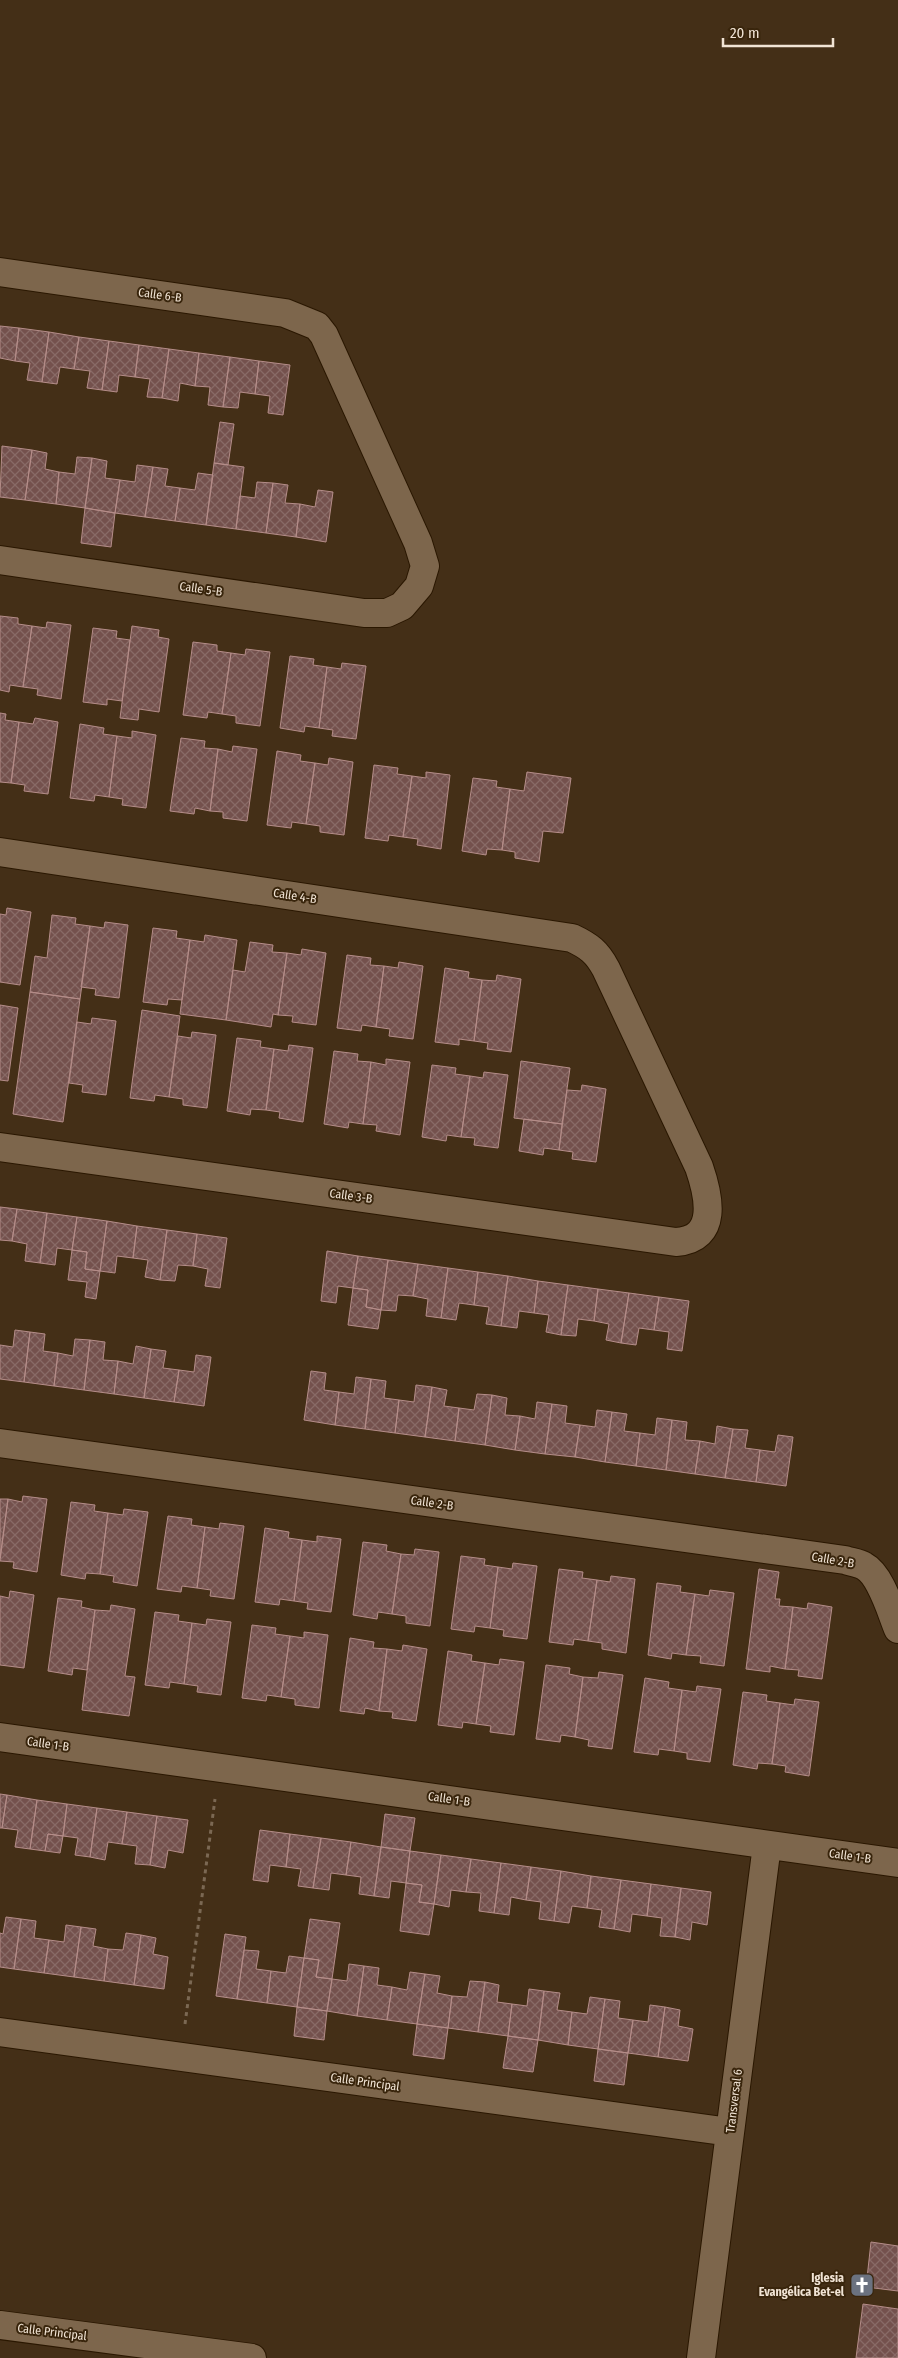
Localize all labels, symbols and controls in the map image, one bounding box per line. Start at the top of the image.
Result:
scale bar [723,15,833,47]
text: 20 m [730,24,760,42]
street label: Calle 6-B [137,285,183,305]
street label: Calle 5-B [179,579,224,599]
street label: Calle 4-B [272,886,318,906]
street label: Calle 3-B [329,1186,374,1206]
street label: Calle 2-B [410,1493,455,1513]
street label: Calle 2-B [811,1549,856,1571]
street label: Calle 1-B [26,1734,70,1754]
street label: Calle 1-B [427,1789,471,1809]
street label: Calle 1-B [828,1846,872,1866]
street label: Transversal 6 [723,2068,745,2134]
street label: Calle Principal [330,2070,400,2094]
place label: Iglesia Evangélica Bet-el [759,2271,845,2299]
church icon: Iglesia Evangélica Bet-el [849,2272,875,2298]
street label: Calle Principal [17,2321,87,2343]

